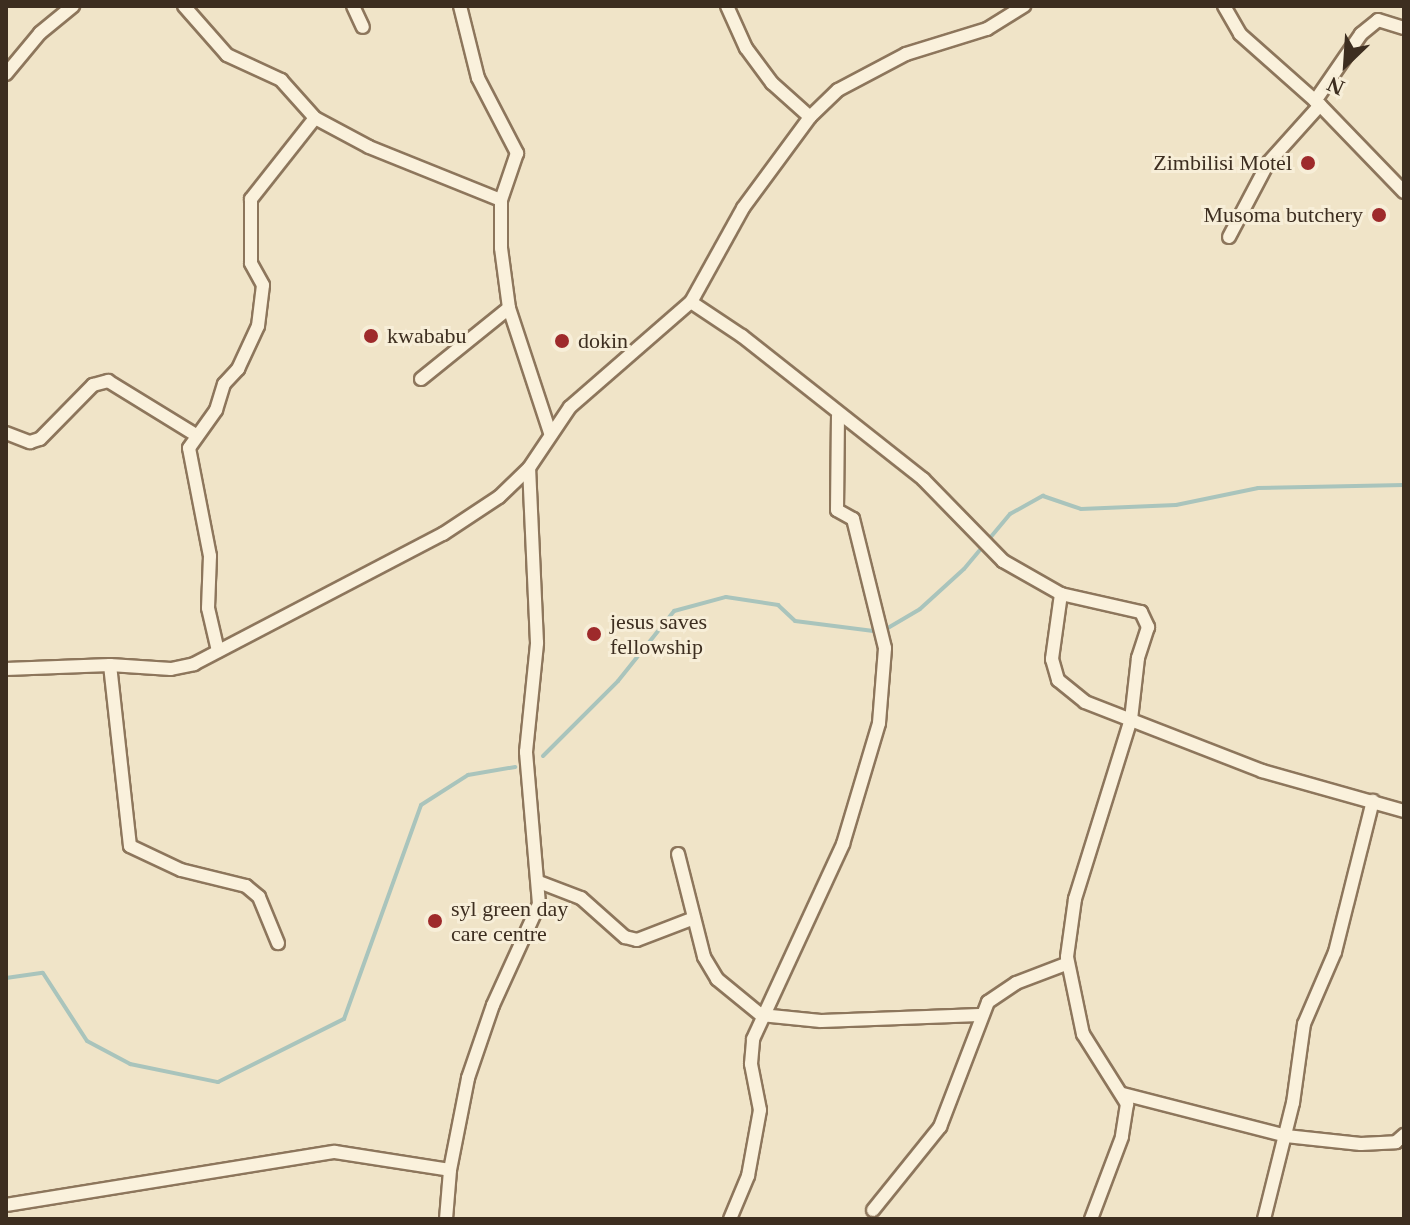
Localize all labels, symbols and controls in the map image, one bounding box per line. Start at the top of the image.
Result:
north arrow [1306,24,1386,104]
text: N [1323,72,1348,101]
place label: Zimbilisi Motel [1153,150,1292,176]
marker: Zimbilisi Motel [1299,154,1317,172]
place label: Musoma butchery [1204,202,1363,228]
marker: Musoma butchery [1370,206,1388,224]
place label: kwababu [387,323,466,349]
marker: kwababu [362,327,380,345]
place label: dokin [578,328,628,354]
marker: dokin [553,332,571,350]
place label: jesus saves fellowship [610,608,707,660]
marker: jesus saves fellowship [585,625,603,643]
place label: syl green day care centre [451,895,568,946]
marker: syl green day care centre [426,912,444,930]

